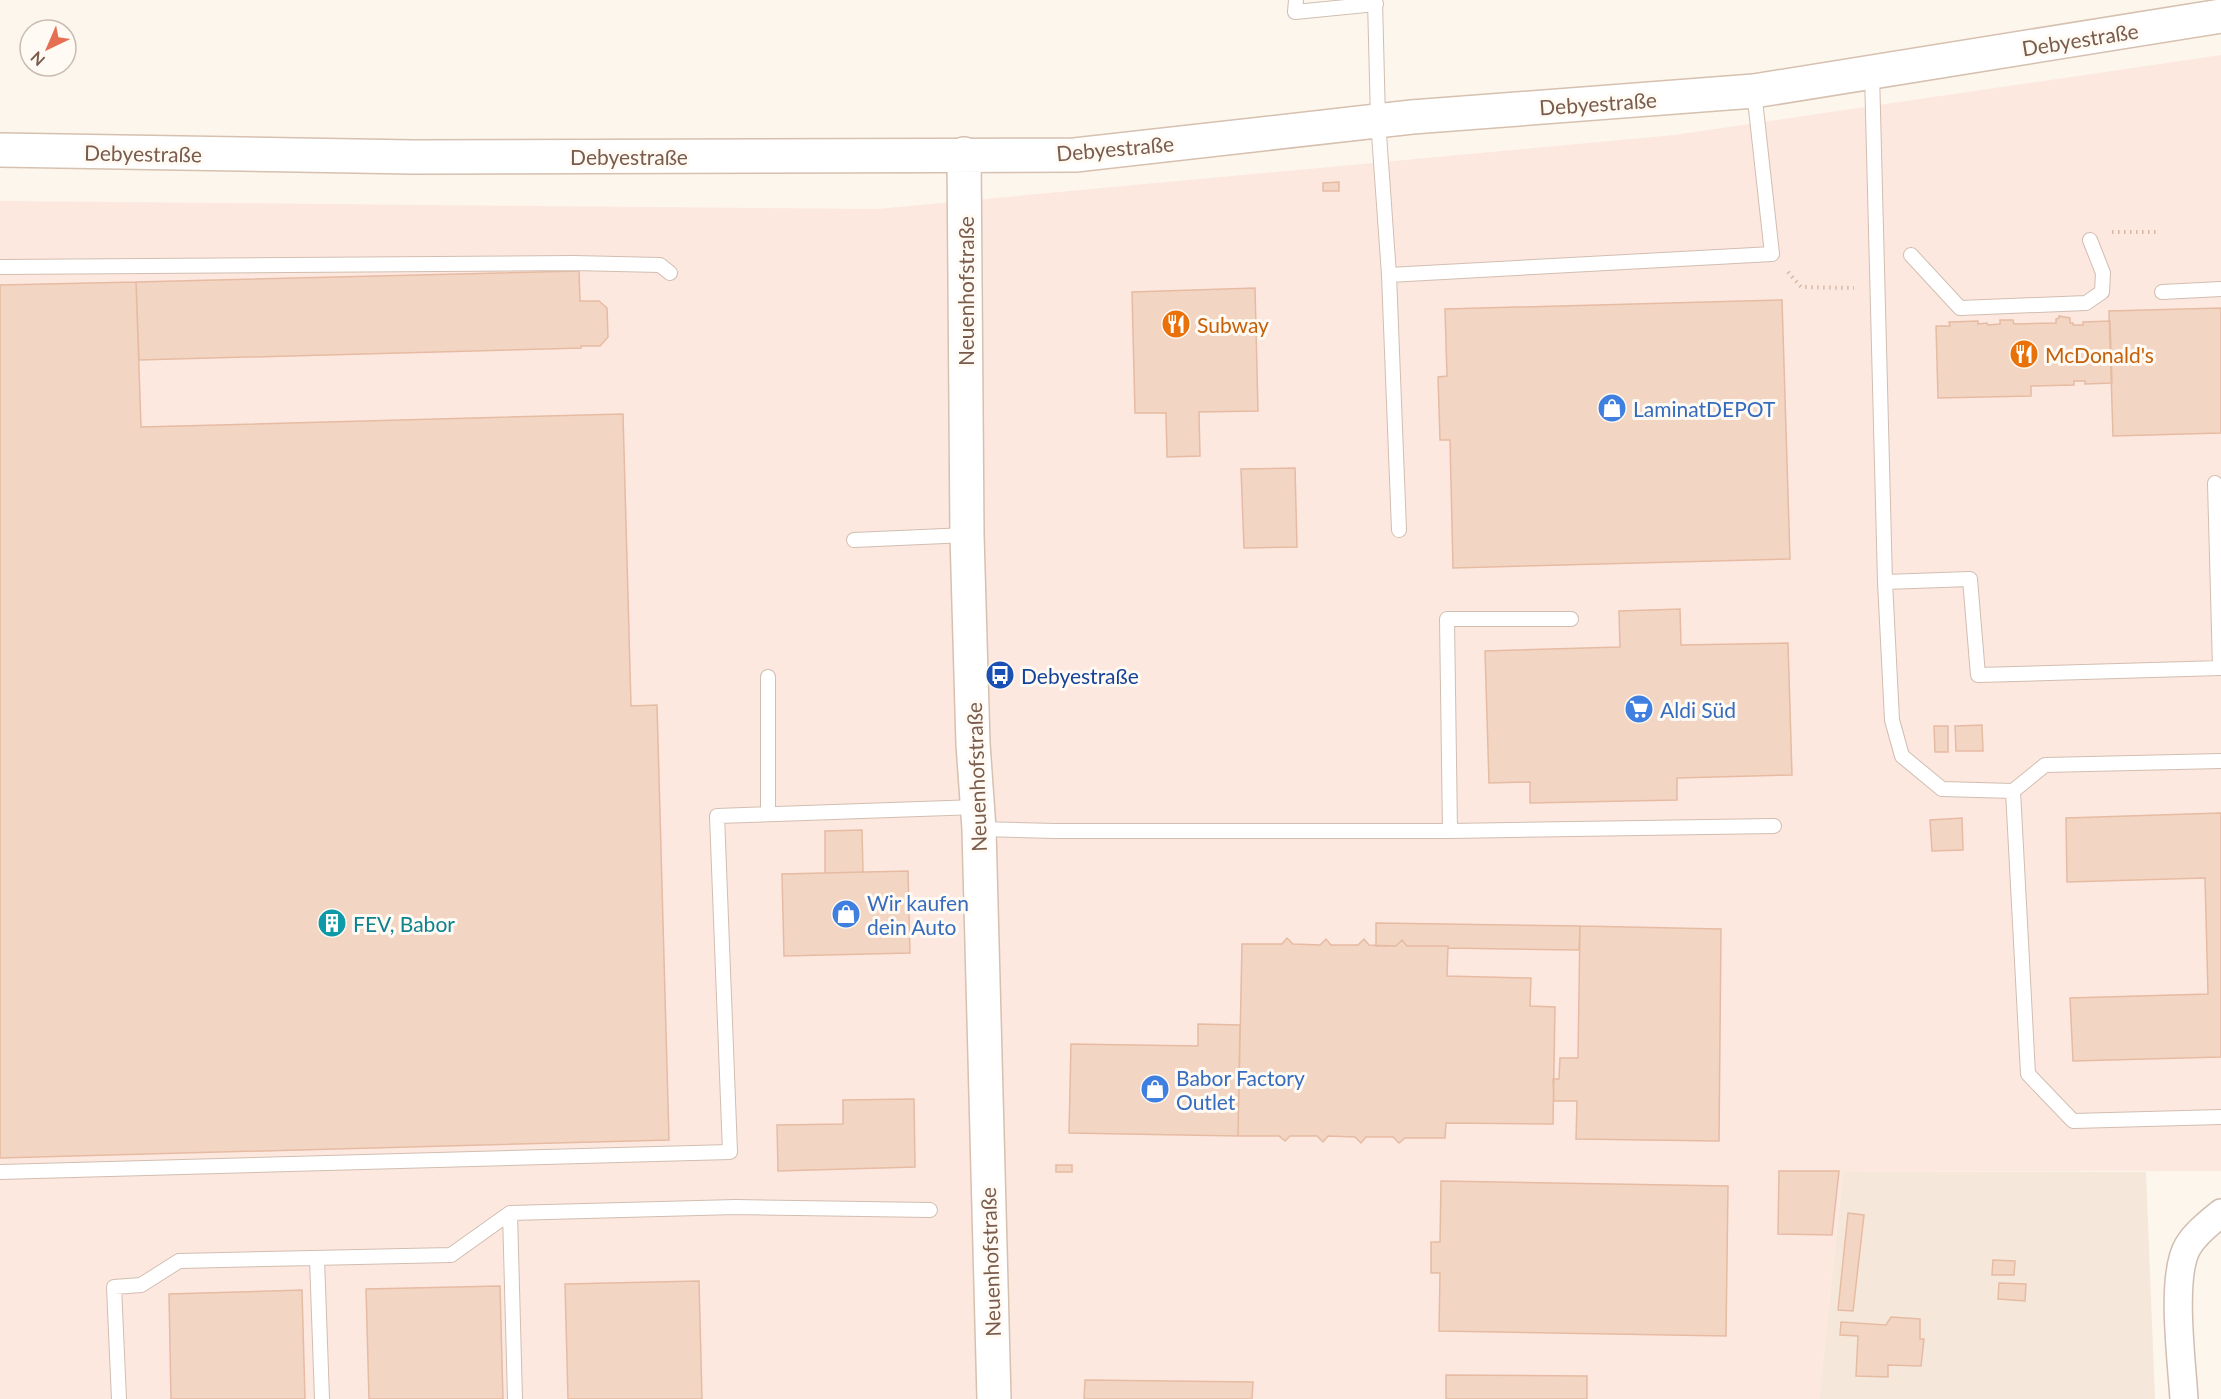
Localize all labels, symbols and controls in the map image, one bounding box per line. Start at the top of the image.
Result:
street label: Debyestraße [2020,17,2140,61]
north arrow [18,18,78,78]
text: N [26,48,48,70]
street label: Debyestraße [1538,86,1658,120]
street label: Debyestraße [1055,130,1175,166]
street label: Debyestraße [84,139,202,167]
street label: Debyestraße [570,144,688,169]
street label: Neuenhofstraße [953,216,978,366]
restaurant icon: Subway [1160,308,1192,340]
place label: Subway [1197,312,1269,337]
restaurant icon: McDonald's [2008,338,2040,370]
place label: McDonald's [2045,342,2154,367]
shop icon: LaminatDEPOT [1596,392,1628,424]
place label: LaminatDEPOT [1633,396,1776,421]
bus stop icon: Debyestraße [984,659,1016,691]
place label: Debyestraße [1021,663,1139,688]
supermarket icon: Aldi Süd [1623,693,1655,725]
place label: Aldi Süd [1660,697,1736,722]
street label: Neuenhofstraße [961,702,991,852]
place label: Wir kaufen dein Auto [867,890,969,939]
shop icon: Wir kaufen dein Auto [830,898,862,930]
building icon: FEV, Babor [316,907,348,939]
place label: FEV, Babor [353,911,455,936]
place label: Babor Factory Outlet [1176,1065,1305,1114]
shop icon: Babor Factory Outlet [1139,1073,1171,1105]
street label: Neuenhofstraße [975,1187,1005,1337]

